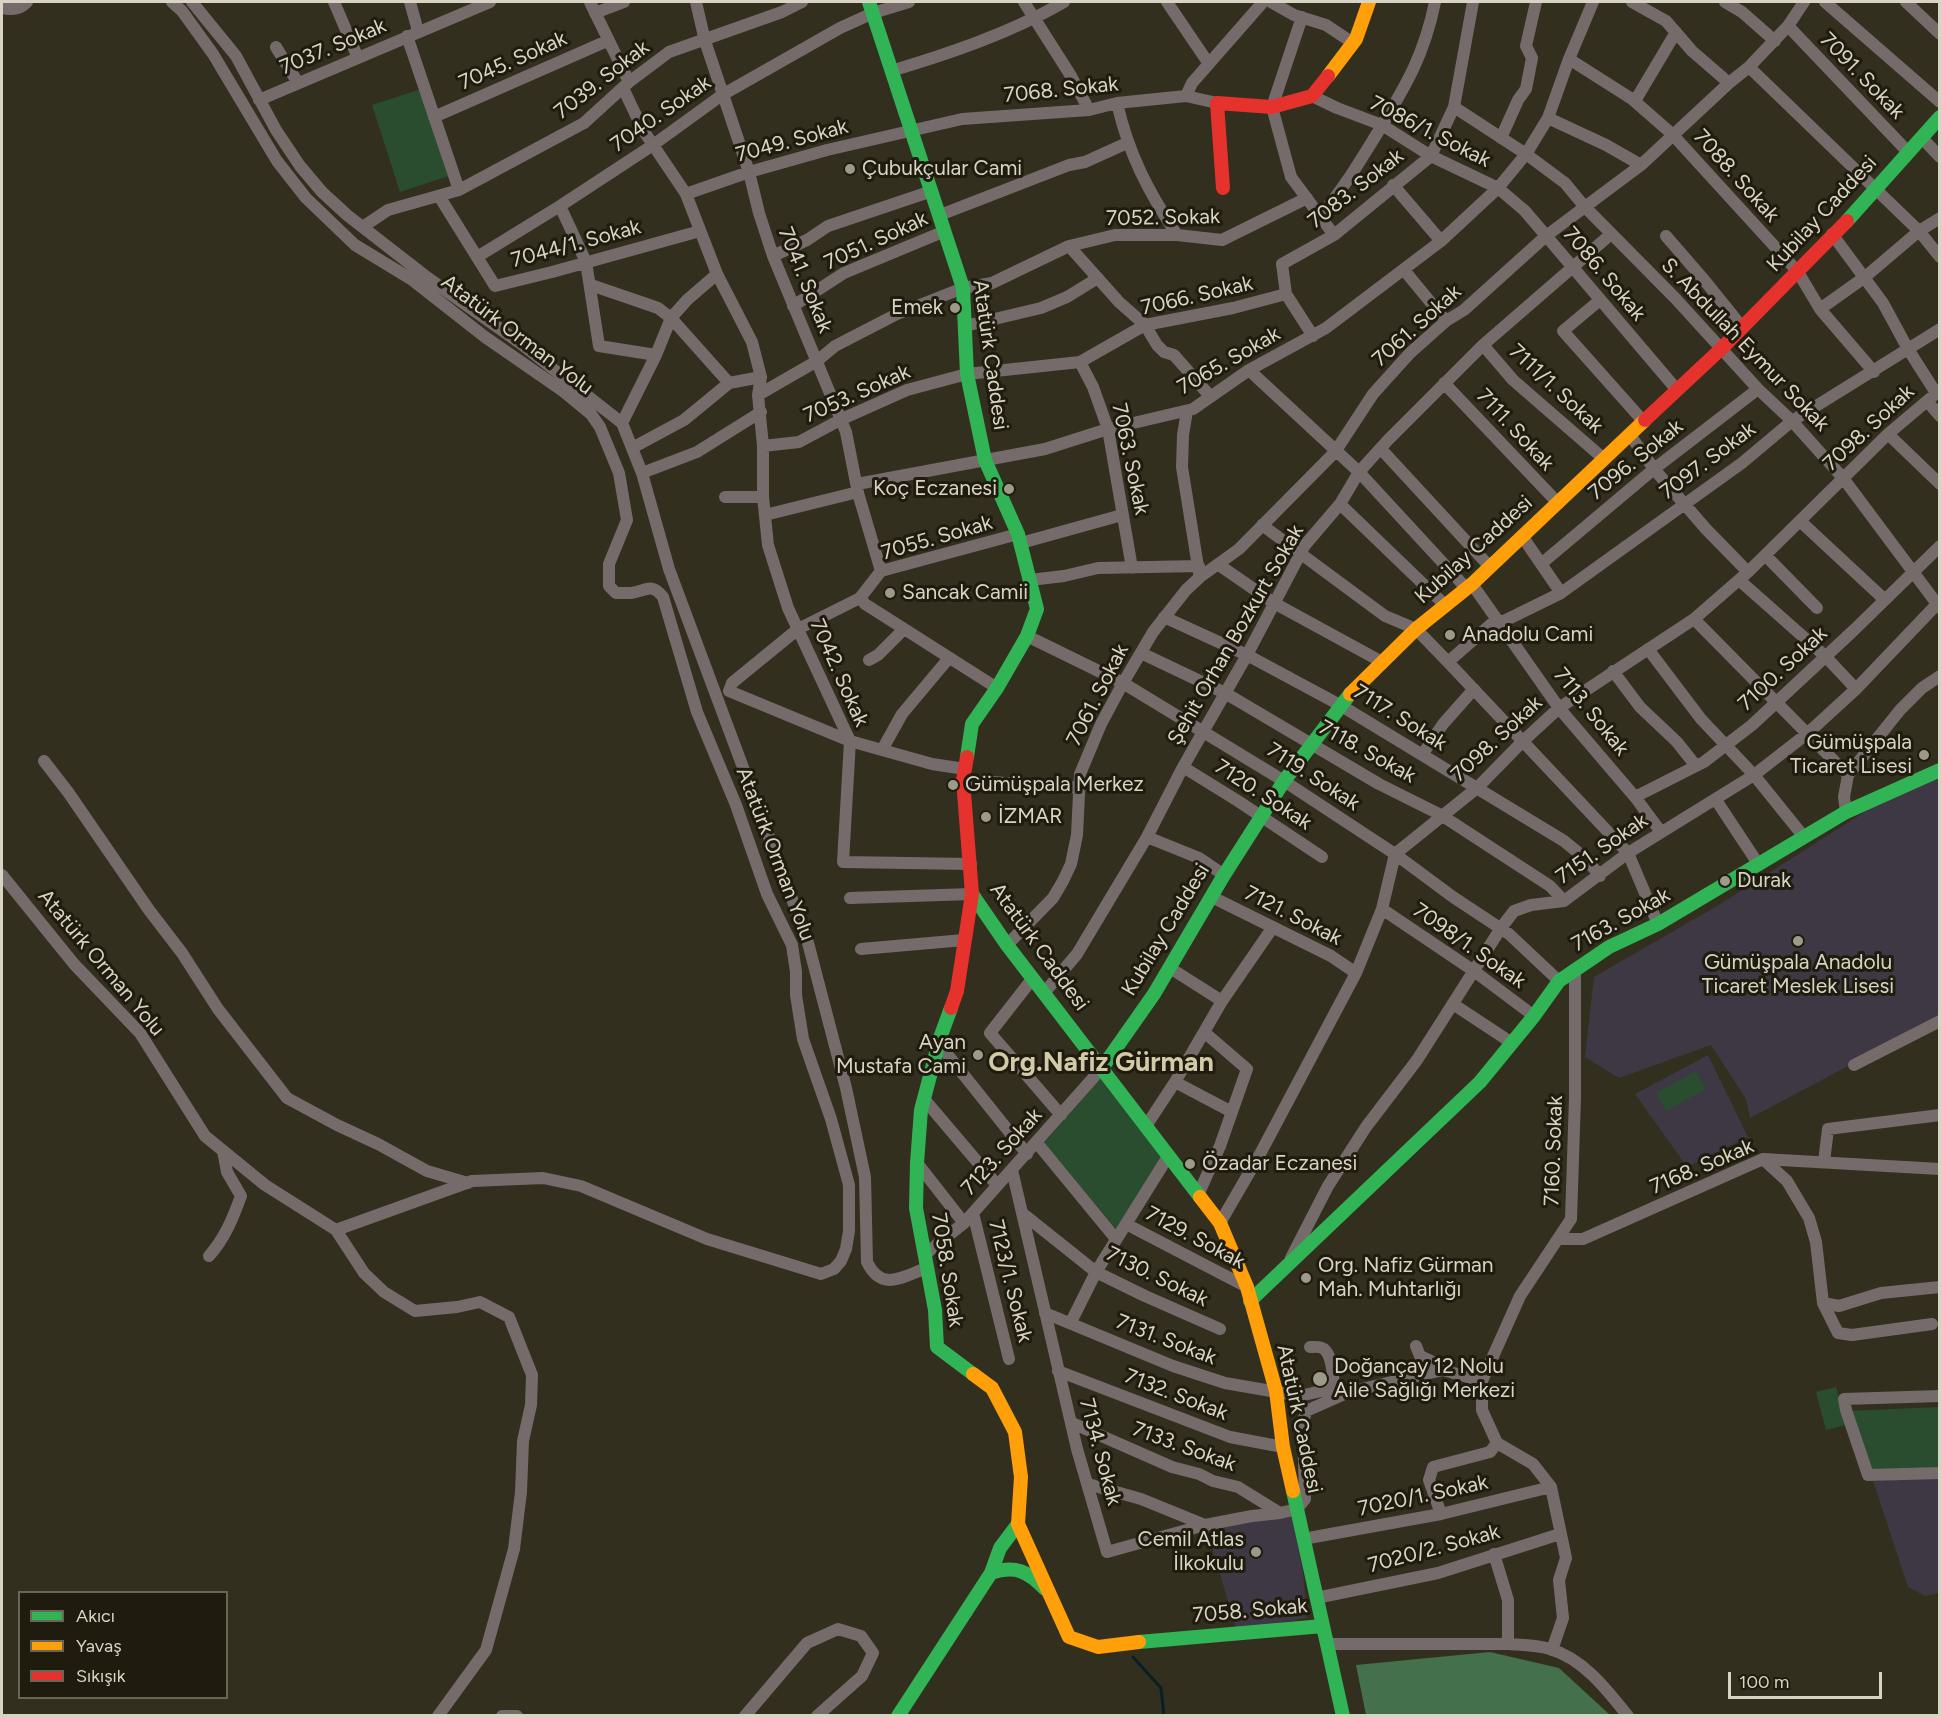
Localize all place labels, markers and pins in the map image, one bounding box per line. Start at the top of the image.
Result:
place label: Çubukçular Cami [862,156,1022,182]
marker: Çubukçular Cami [843,162,857,176]
place label: Emek [891,295,943,321]
marker: Emek [948,301,962,315]
place label: Koç Eczanesi [873,476,997,502]
marker: Koç Eczanesi [1002,482,1016,496]
place label: Sancak Camii [902,580,1028,606]
marker: Sancak Camii [883,586,897,600]
place label: Anadolu Cami [1462,622,1593,648]
marker: Anadolu Cami [1443,628,1457,642]
place label: Gümüşpala Ticaret Lisesi [1790,730,1912,780]
marker: Gümüşpala Ticaret Lisesi [1917,748,1931,762]
place label: Gümüşpala Merkez [965,772,1144,798]
marker: Gümüşpala Merkez [946,778,960,792]
place label: İZMAR [998,804,1062,830]
marker: İZMAR [979,810,993,824]
place label: Durak [1737,868,1791,894]
marker: Durak [1718,874,1732,888]
marker: Gümüşpala Anadolu Ticaret Meslek Lisesi [1791,934,1805,948]
place label: Gümüşpala Anadolu Ticaret Meslek Lisesi [1702,950,1894,1000]
place label: Ayan Mustafa Cami [836,1030,966,1080]
marker: Ayan Mustafa Cami [971,1048,985,1062]
place label: Özadar Eczanesi [1202,1151,1357,1177]
marker: Özadar Eczanesi [1183,1157,1197,1171]
place label: Org. Nafiz Gürman Mah. Muhtarlığı [1318,1253,1493,1303]
marker: Org. Nafiz Gürman Mah. Muhtarlığı [1299,1271,1313,1285]
place label: Doğançay 12 Nolu Aile Sağlığı Merkezi [1334,1354,1515,1404]
marker: Doğançay 12 Nolu Aile Sağlığı Merkezi [1311,1370,1329,1388]
place label: Cemil Atlas İlkokulu [1138,1527,1244,1577]
marker: Cemil Atlas İlkokulu [1249,1545,1263,1559]

